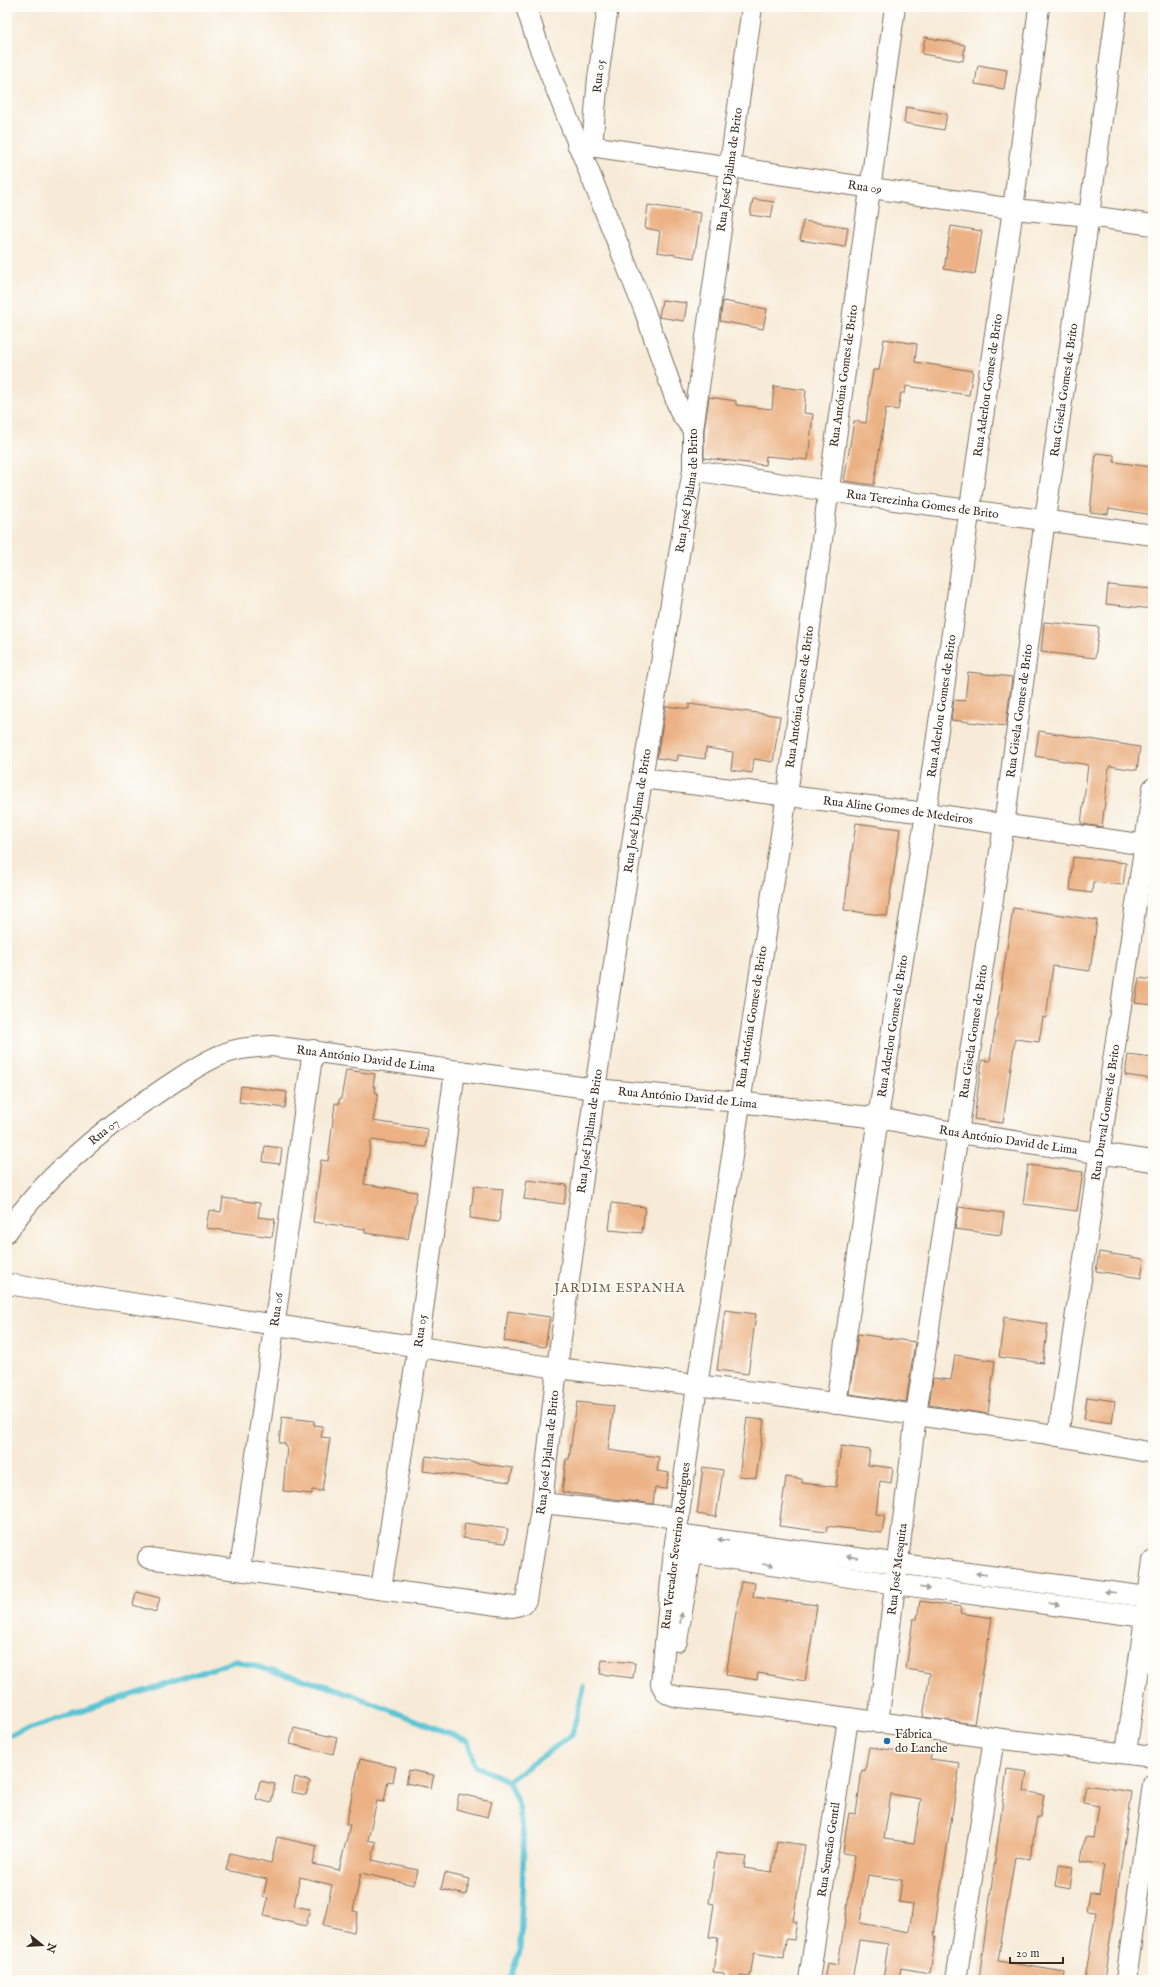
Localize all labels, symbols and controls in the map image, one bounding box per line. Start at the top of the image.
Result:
street label: Rua 05 [589,58,608,94]
street label: Rua José Djalma de Brito [713,106,745,233]
street label: Rua 09 [847,177,883,197]
street label: Rua Antónia Gomes de Brito [827,303,861,448]
street label: Rua Aderlou Gomes de Brito [970,312,1005,458]
street label: Rua Gisela Gomes de Brito [1047,322,1081,458]
street label: Rua José Djalma de Brito [672,428,701,554]
street label: Rua Terezinha Gomes de Brito [845,486,1000,522]
street label: Rua Antónia Gomes de Brito [783,624,817,769]
street label: Rua Aderlou Gomes de Brito [924,633,959,778]
street label: Rua Gisela Gomes de Brito [1003,642,1036,779]
street label: Rua José Djalma de Brito [620,747,654,874]
street label: Rua Aline Gomes de Medeiros [822,793,974,827]
street label: Rua Antónia Gomes de Brito [733,944,771,1089]
street label: Rua Aderlou Gomes de Brito [874,953,911,1099]
street label: Rua Gisela Gomes de Brito [956,963,991,1099]
street label: Rua António David de Lima [296,1042,437,1075]
street label: Rua Durval Gomes de Brito [1088,1043,1123,1182]
street label: Rua José Djalma de Brito [573,1067,606,1194]
street label: Rua António David de Lima [617,1084,759,1112]
street label: Rua 07 [85,1115,122,1148]
street label: Rua António David de Lima [938,1122,1079,1158]
district label: JARDIM ESPANHA [552,1280,686,1297]
street label: Rua 06 [267,1291,286,1327]
street label: Rua 05 [410,1313,430,1348]
street label: Rua José Djalma de Brito [533,1389,562,1516]
street label: Rua Vereador Severino Rodrigues [658,1462,694,1630]
street label: Rua José Mesquita [884,1522,910,1616]
one-way arrow [717,1537,729,1543]
one-way arrow [846,1554,858,1560]
one-way arrow [762,1562,774,1568]
one-way arrow [975,1571,987,1577]
one-way arrow [919,1585,931,1591]
one-way arrow [1104,1589,1116,1595]
one-way arrow [1048,1601,1060,1607]
one-way arrow [678,1612,684,1624]
place label: Fábrica do Lanche [895,1727,948,1756]
marker: Fábrica do Lanche [882,1736,892,1746]
street label: Rua Semeão Gentil [814,1800,843,1898]
north arrow [22,1925,62,1965]
scale bar [1010,1939,1063,1965]
text: N [42,1940,59,1955]
text: 20 m [1016,1946,1039,1961]

